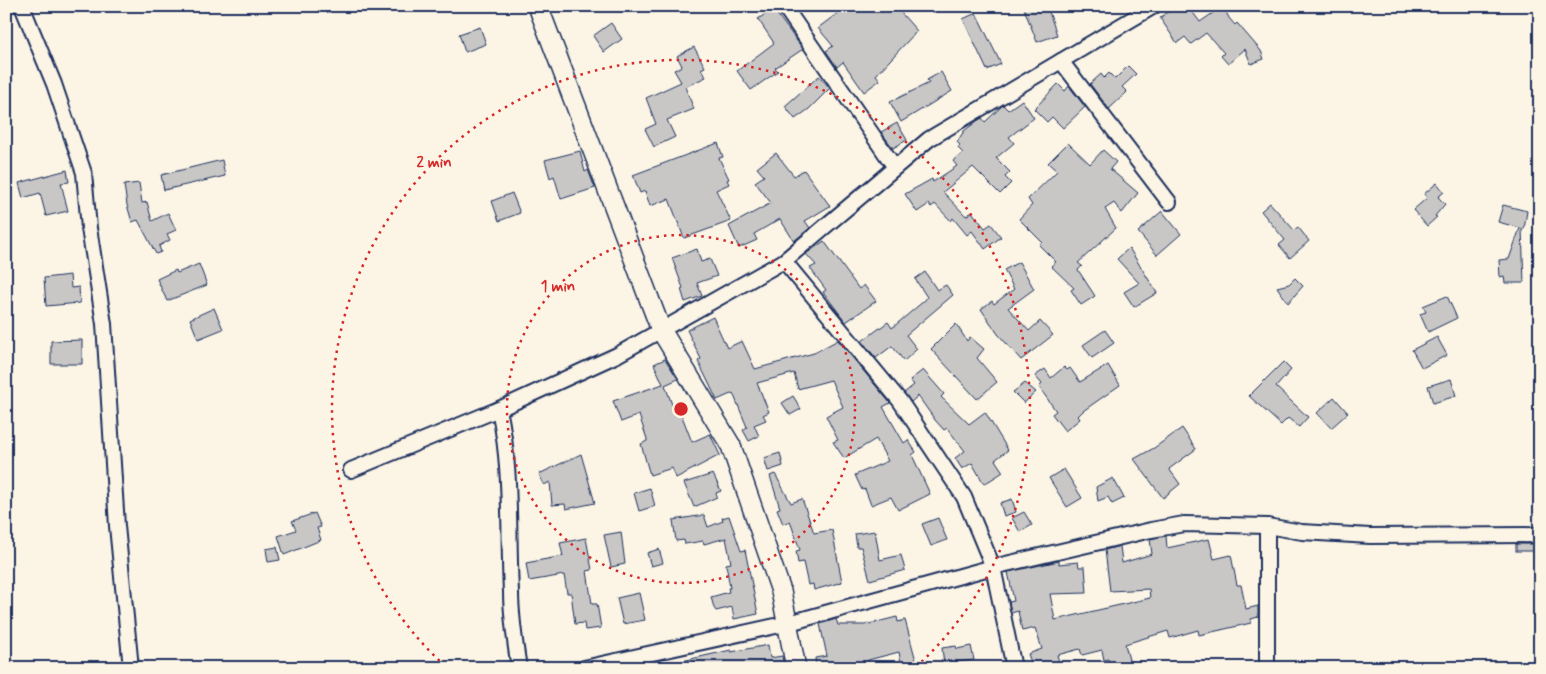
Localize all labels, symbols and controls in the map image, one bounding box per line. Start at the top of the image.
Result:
text: 2 min [416,153,452,173]
text: 1 min [541,277,575,297]
centre of rings [672,400,690,418]

